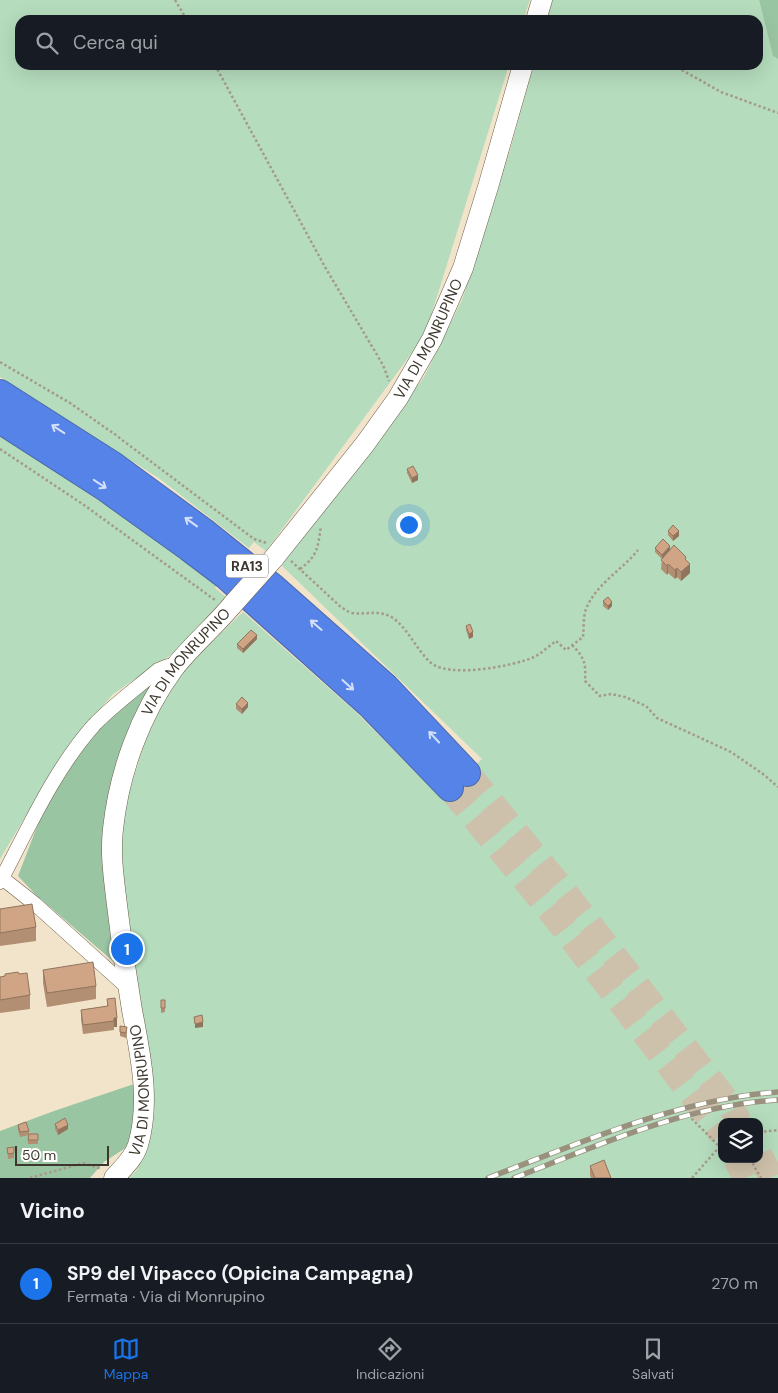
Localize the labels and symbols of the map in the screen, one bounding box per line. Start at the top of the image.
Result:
street label: VIA DI MONRUPINO [389,276,467,403]
one-way arrow [51,424,65,434]
one-way arrow [92,479,106,489]
your location [396,512,422,538]
one-way arrow [184,517,198,527]
road number: RA13 [226,554,268,578]
street label: VIA DI MONRUPINO [137,604,235,719]
one-way arrow [310,620,323,631]
one-way arrow [341,680,354,691]
one-way arrow [428,731,440,744]
pin: 1 [111,930,143,968]
street label: VIA DI MONRUPINO [124,1023,154,1160]
scale bar [15,1143,109,1166]

